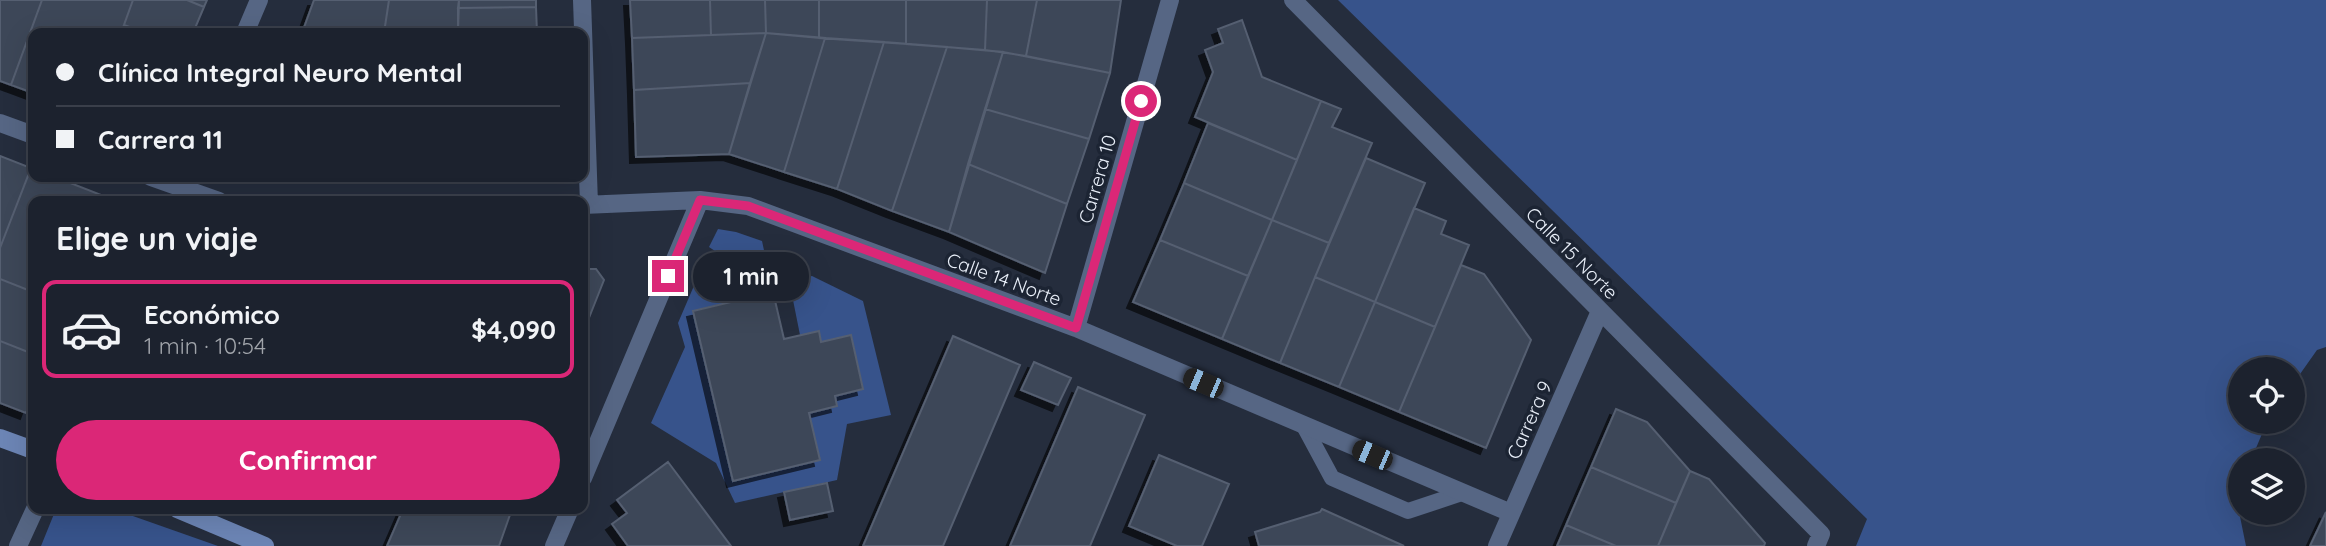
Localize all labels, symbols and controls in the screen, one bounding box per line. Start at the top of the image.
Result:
text: Clínica Integral Neuro Mental [98,56,463,89]
route start [1125,85,1157,117]
text: Carrera 11 [98,123,223,156]
street label: Carrera 10 [1073,132,1121,226]
street label: Calle 15 Norte [1521,202,1623,304]
text: Elige un viaje [56,218,258,258]
street label: Calle 14 Norte [943,247,1065,311]
callout: 1 min [692,252,808,300]
route end [652,260,684,292]
text: 1 min [723,262,779,291]
icon: car [60,298,123,361]
text: Económico [144,298,280,331]
text: $4,090 [471,313,556,346]
text: 1 min · 10:54 [144,331,266,360]
map controls [2228,357,2305,525]
button: locate [2228,357,2305,434]
car [1180,365,1227,401]
street label: Carrera 9 [1501,377,1557,463]
button: Confirmar [56,420,560,500]
car [1349,437,1396,473]
button: layers [2228,448,2305,525]

